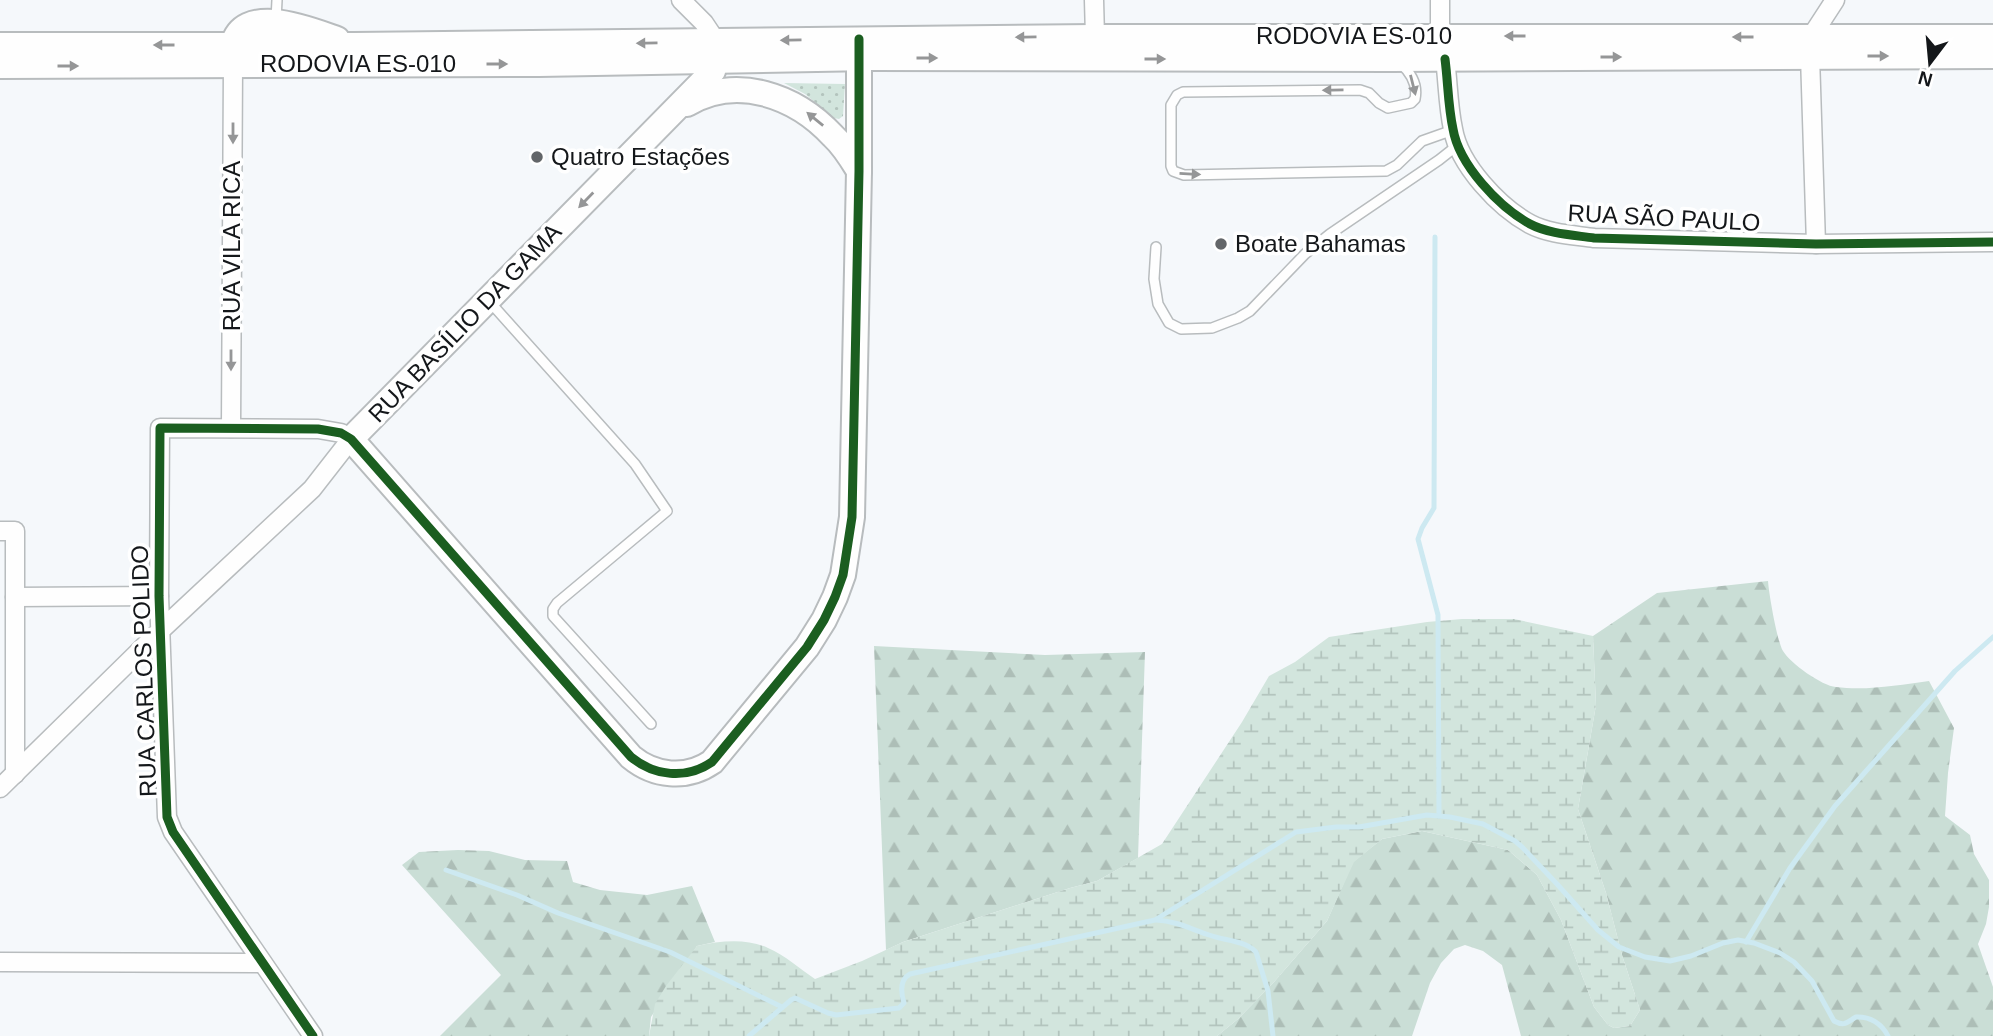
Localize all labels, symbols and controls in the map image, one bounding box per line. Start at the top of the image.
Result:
street label: RODOVIA ES-010 [1256,22,1452,49]
north arrow [1895,28,1965,98]
one-way arrow [1504,30,1526,42]
one-way arrow [1015,31,1037,43]
one-way arrow [1731,31,1753,43]
one-way arrow [779,34,801,46]
one-way arrow [636,37,658,48]
one-way arrow [153,39,175,51]
street label: RODOVIA ES-010 [260,50,456,77]
one-way arrow [1867,50,1889,62]
one-way arrow [916,52,938,64]
one-way arrow [1601,52,1623,63]
one-way arrow [1144,53,1166,65]
one-way arrow [487,58,509,70]
one-way arrow [57,60,79,72]
text: N [1916,67,1935,91]
one-way arrow [1408,75,1419,97]
one-way arrow [1321,84,1343,96]
one-way arrow [806,112,824,127]
one-way arrow [227,122,239,144]
place label: Quatro Estações [551,143,730,170]
marker: Quatro Estações [529,149,545,165]
street label: RUA VILA RICA [218,161,245,331]
one-way arrow [1179,169,1201,180]
one-way arrow [578,192,595,208]
street label: RUA SÃO PAULO [1567,199,1761,236]
street label: RUA BASÍLIO DA GAMA [363,218,567,427]
place label: Boate Bahamas [1235,230,1406,257]
marker: Boate Bahamas [1213,236,1229,252]
one-way arrow [226,350,237,372]
street label: RUA CARLOS POLIDO [126,545,161,797]

